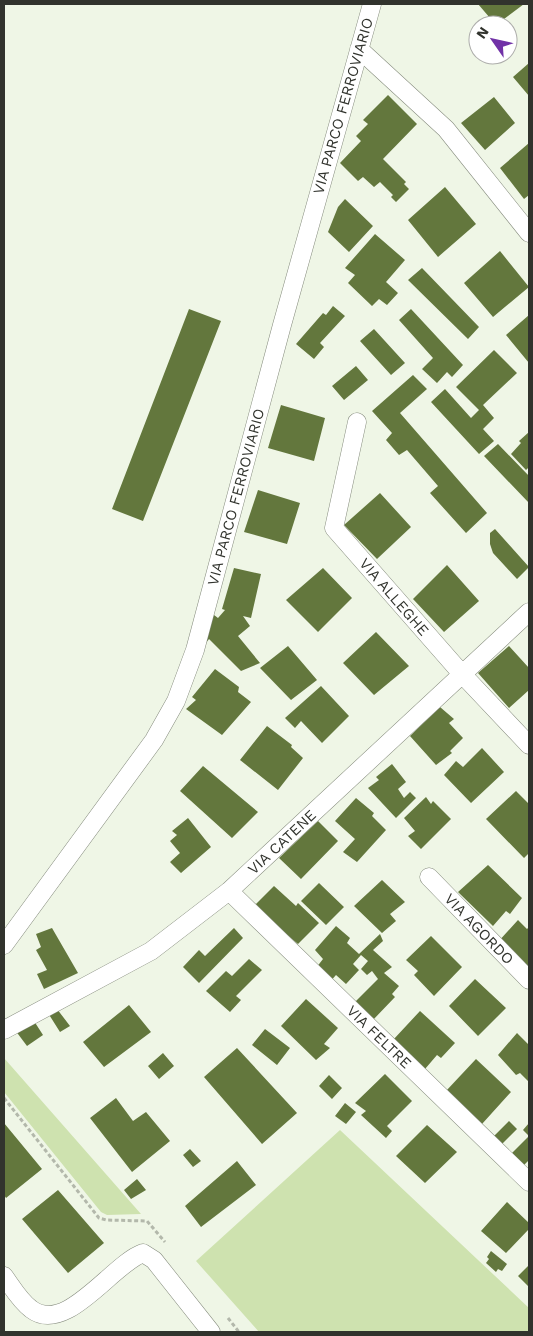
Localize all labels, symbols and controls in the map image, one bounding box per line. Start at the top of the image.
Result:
north arrow [468,15,518,65]
street label: VIA PARCO FERROVIARIO [309,16,377,196]
text: N [473,24,492,42]
street label: VIA PARCO FERROVIARIO [204,406,268,588]
street label: VIA ALLEGHE [356,555,432,639]
street label: VIA CATENE [244,806,320,878]
street label: VIA AGORDO [441,890,517,968]
street label: VIA FELTRE [343,1002,415,1072]

